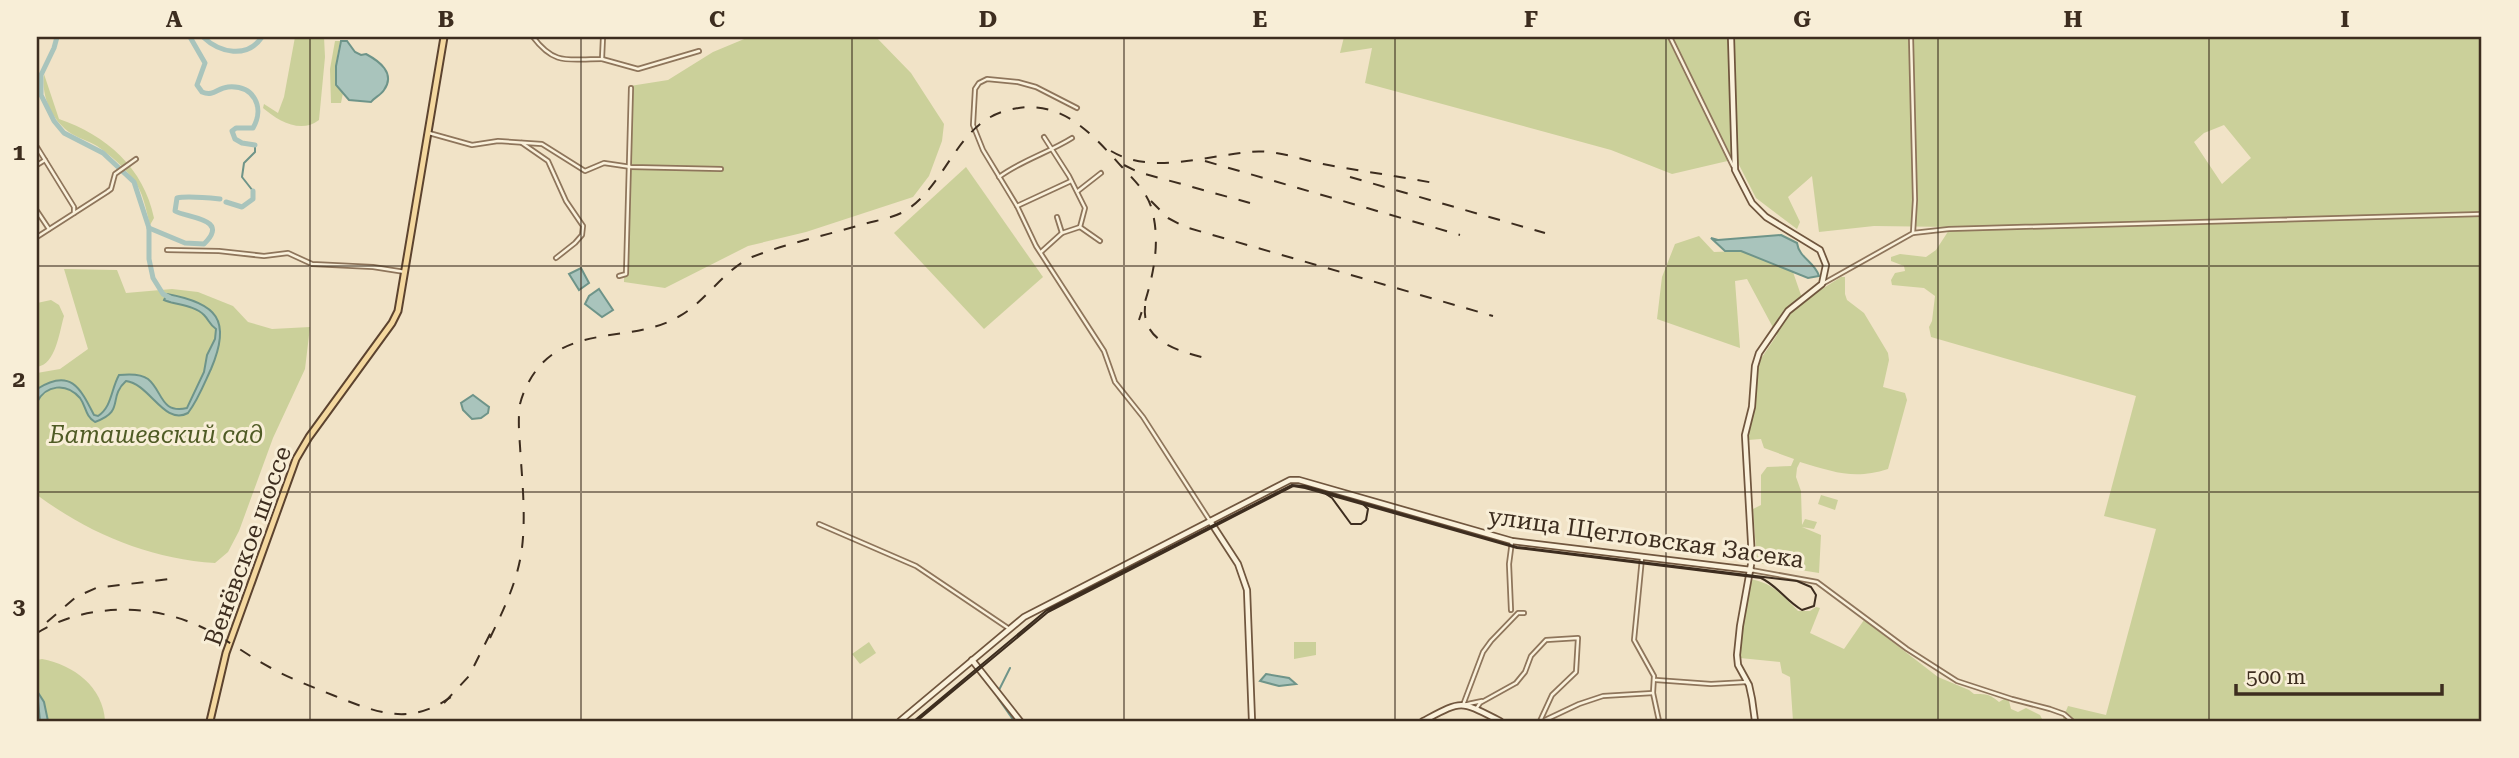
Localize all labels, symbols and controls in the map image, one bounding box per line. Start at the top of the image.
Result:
text: A [166,6,183,33]
text: B [438,6,454,33]
text: C [709,6,725,33]
text: D [979,6,997,33]
text: E [1253,6,1267,33]
text: F [1524,6,1538,33]
text: G [1793,6,1811,33]
text: H [2064,6,2083,33]
text: I [2340,6,2350,33]
text: 1 [13,139,26,166]
text: 2 [13,366,25,393]
park label: Баташевский сад [48,421,263,449]
street label: Венёвское шоссе [199,442,297,650]
street label: улица Щегловская Засека [1486,502,1806,574]
text: 3 [13,593,26,620]
scale bar [2236,653,2442,697]
text: 500 m [2246,665,2306,689]

